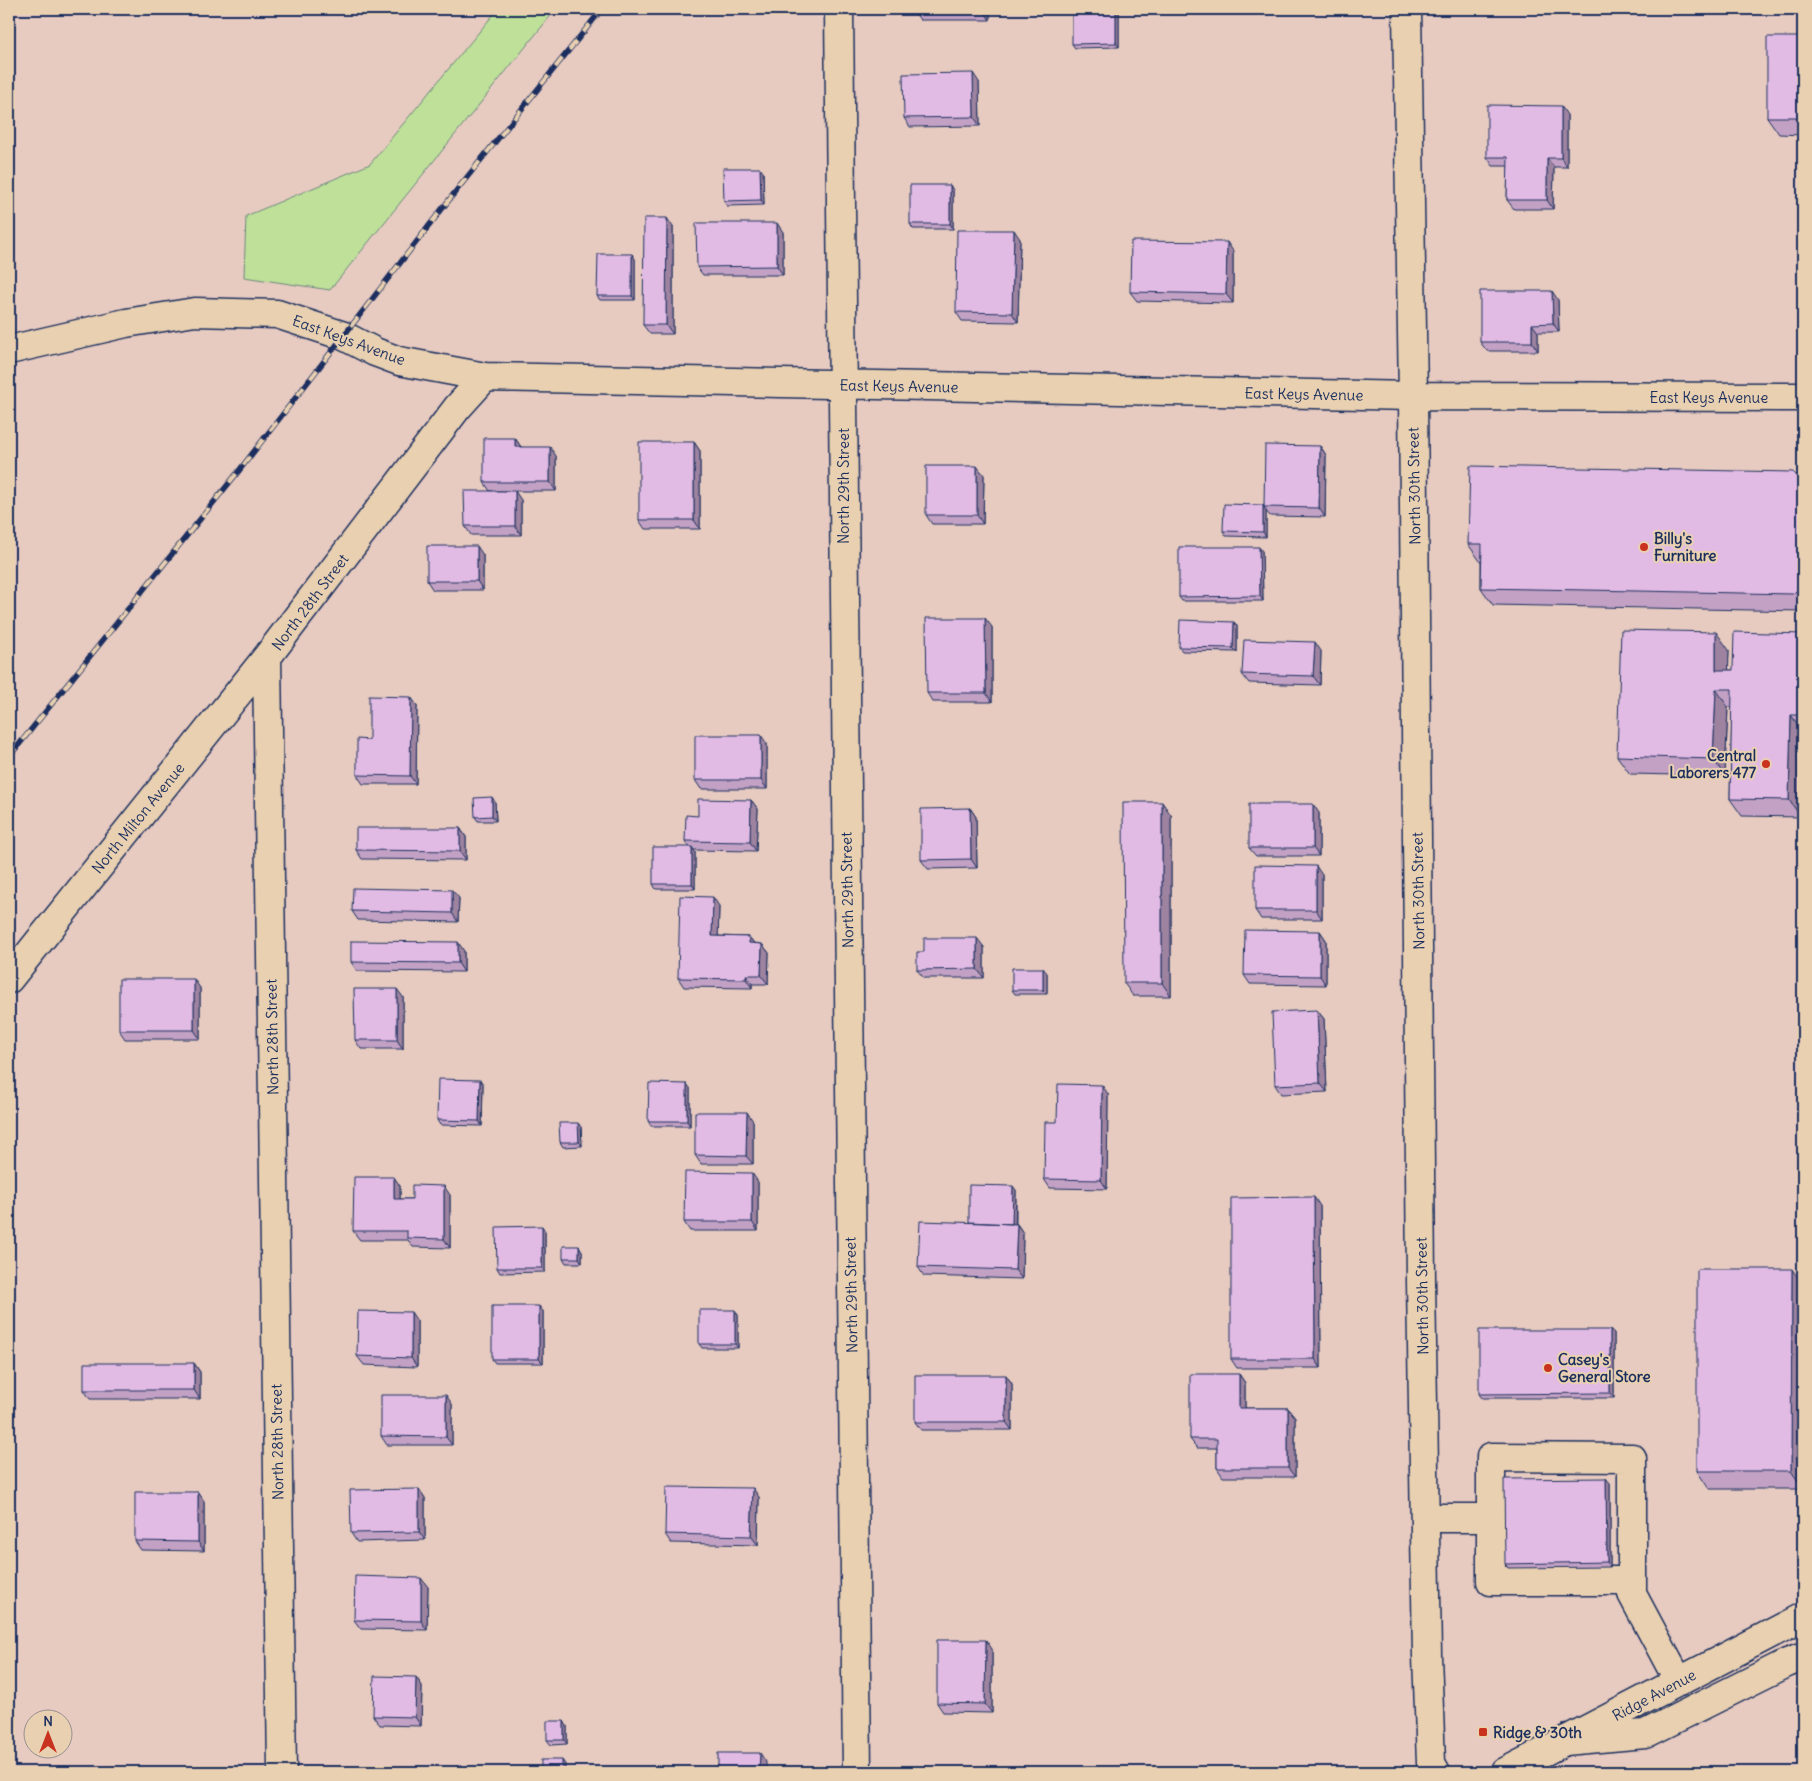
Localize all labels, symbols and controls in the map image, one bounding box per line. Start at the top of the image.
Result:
street label: East Keys Avenue [290,311,408,369]
street label: East Keys Avenue [839,375,959,397]
street label: East Keys Avenue [1244,383,1364,405]
street label: East Keys Avenue [1650,388,1768,407]
street label: North 30th Street [1403,427,1425,545]
street label: North 29th Street [834,428,853,544]
place label: Billy's Furniture [1654,529,1716,565]
marker: Billy's Furniture [1638,541,1650,553]
street label: North 28th Street [267,550,353,654]
place label: Central Laborers 477 [1669,746,1757,782]
marker: Central Laborers 477 [1760,758,1772,770]
street label: North Milton Avenue [88,759,188,877]
street label: North 29th Street [836,832,858,948]
street label: North 30th Street [1407,832,1429,950]
street label: North 28th Street [261,979,283,1095]
street label: North 29th Street [840,1237,862,1353]
street label: North 30th Street [1411,1237,1433,1355]
place label: Casey's General Store [1558,1350,1650,1386]
marker: Casey's General Store [1542,1362,1554,1374]
street label: North 28th Street [266,1384,288,1500]
street label: Ridge Avenue [1609,1665,1699,1725]
north arrow [22,1708,72,1758]
text: N [43,1712,53,1730]
place label: Ridge & 30th [1493,1723,1582,1743]
marker: Ridge & 30th [1477,1726,1489,1738]

